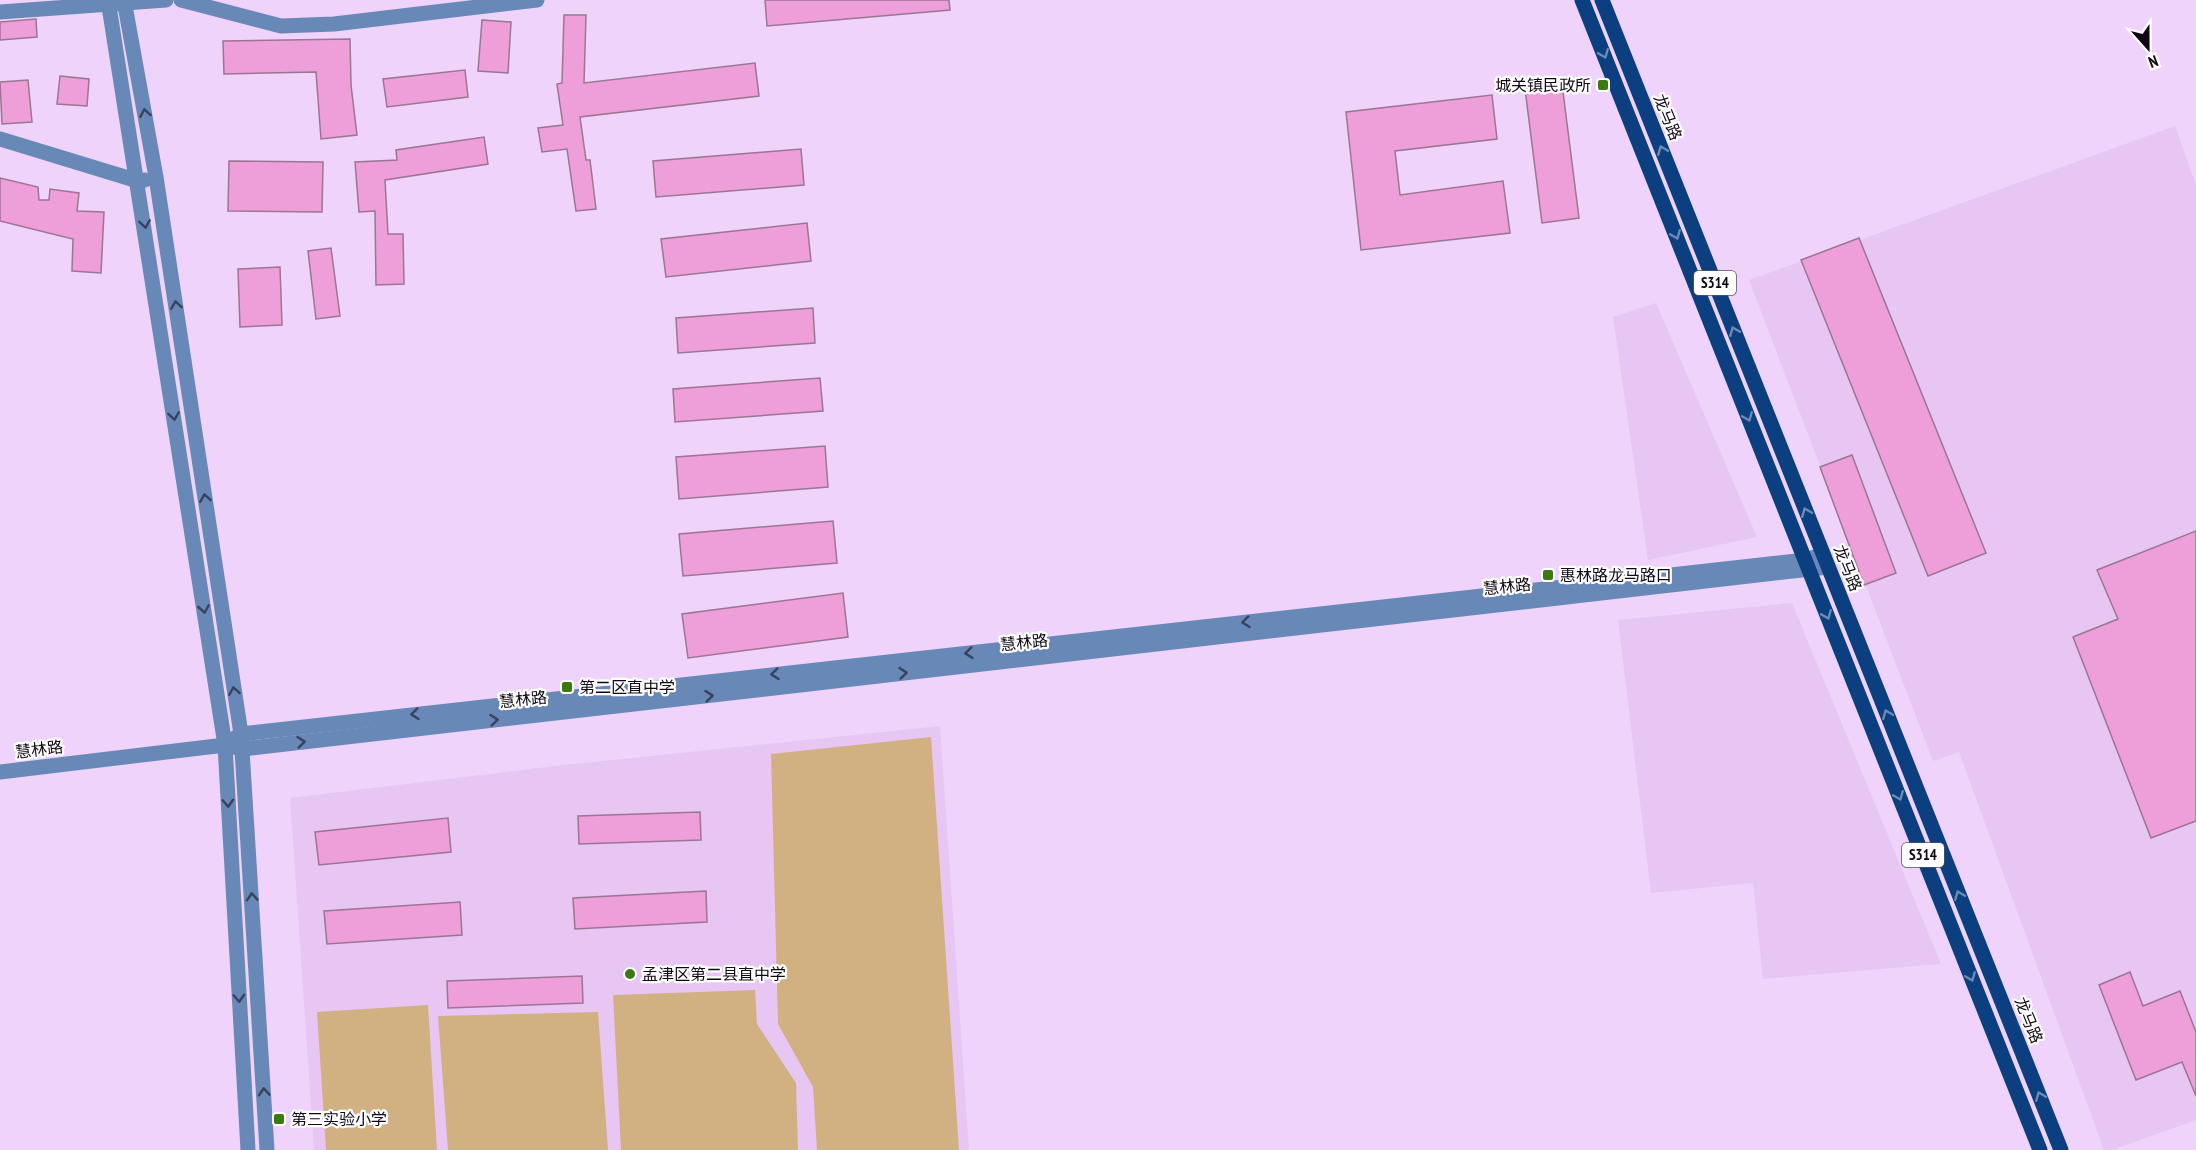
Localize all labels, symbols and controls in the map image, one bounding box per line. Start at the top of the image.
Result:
north arrow [2118,18,2178,78]
one-way arrow [1597,48,1609,59]
text: N [2146,51,2161,73]
place label: 城关镇民政所 [1495,75,1591,95]
marker: 城关镇民政所 [1596,78,1610,92]
street label: 龙马路 [1650,91,1686,143]
one-way arrow [139,108,151,117]
one-way arrow [1657,145,1669,156]
one-way arrow [138,218,151,228]
one-way arrow [1669,229,1681,240]
road number: S314 [1694,271,1736,295]
one-way arrow [170,301,182,310]
one-way arrow [1729,327,1741,338]
one-way arrow [1741,410,1753,421]
one-way arrow [168,412,180,421]
one-way arrow [199,493,212,503]
one-way arrow [1801,508,1814,518]
street label: 龙马路 [1830,542,1866,594]
place label: 惠林路龙马路口 [1560,565,1672,585]
marker: 惠林路龙马路口 [1541,568,1555,582]
street label: 慧林路 [1482,574,1532,598]
one-way arrow [197,604,209,614]
one-way arrow [1820,608,1832,619]
one-way arrow [1242,615,1251,628]
street label: 慧林路 [999,630,1049,654]
one-way arrow [965,646,974,659]
one-way arrow [771,668,780,680]
one-way arrow [898,668,907,680]
place label: 第二区直中学 [579,677,675,697]
marker: 第二区直中学 [560,680,574,694]
one-way arrow [229,686,241,695]
street label: 慧林路 [498,687,548,711]
one-way arrow [704,690,713,702]
one-way arrow [410,708,419,720]
one-way arrow [1882,709,1894,720]
one-way arrow [490,714,499,727]
street label: 慧林路 [14,736,64,762]
one-way arrow [296,736,305,749]
one-way arrow [1892,790,1904,801]
one-way arrow [221,799,234,808]
road number: S314 [1902,843,1944,867]
one-way arrow [1954,890,1967,901]
one-way arrow [245,892,258,901]
place label: 孟津区第二县直中学 [642,964,786,984]
marker: 孟津区第二县直中学 [623,967,637,981]
one-way arrow [1964,971,1976,982]
one-way arrow [233,993,246,1002]
street label: 龙马路 [2011,994,2047,1046]
one-way arrow [257,1087,270,1096]
one-way arrow [2035,1091,2047,1102]
place label: 第三实验小学 [291,1109,387,1129]
marker: 第三实验小学 [272,1112,286,1126]

